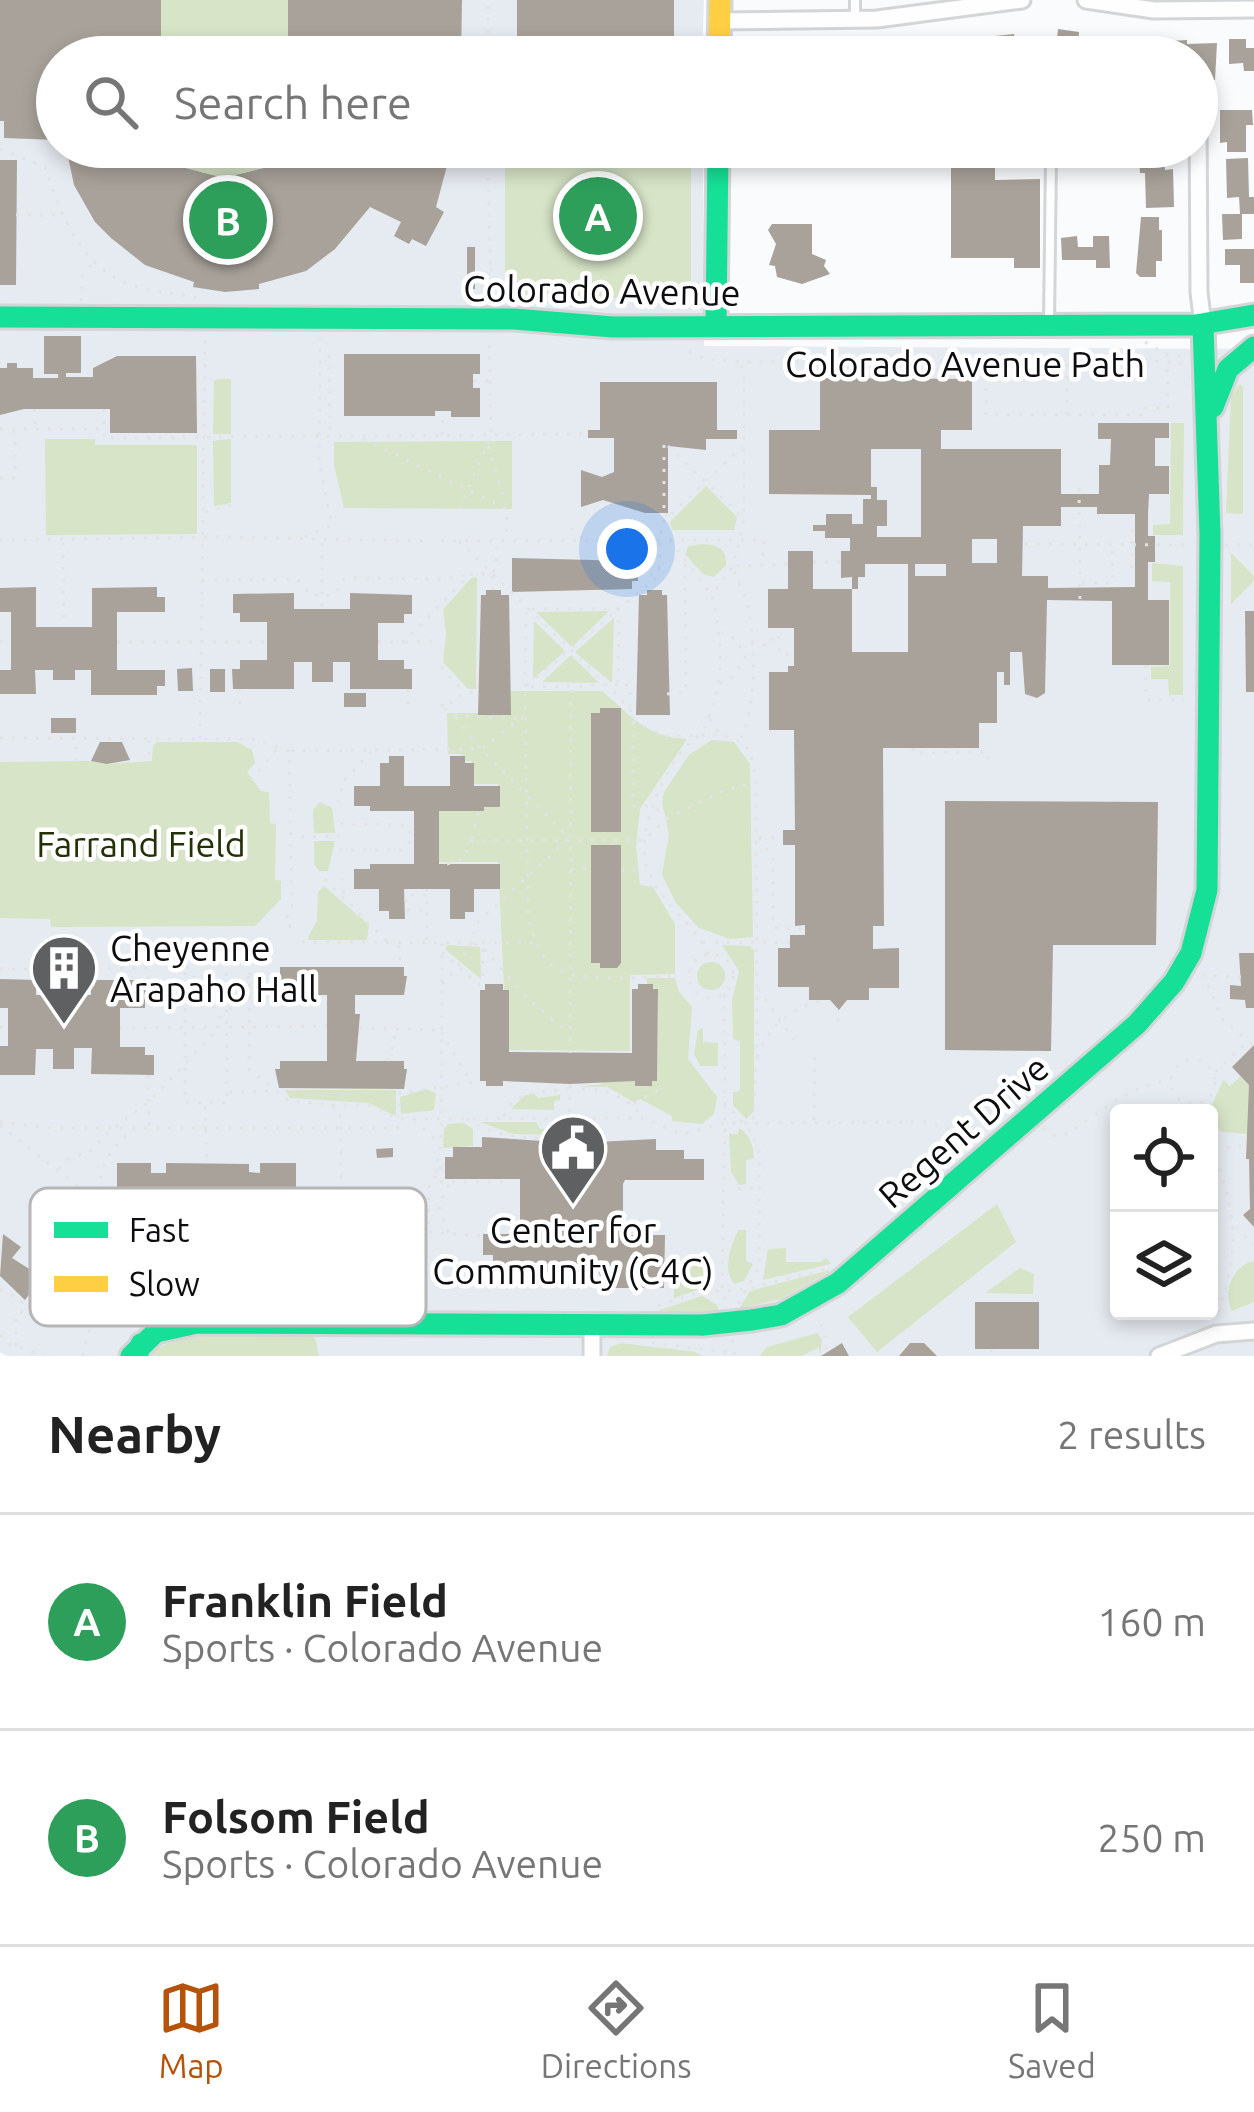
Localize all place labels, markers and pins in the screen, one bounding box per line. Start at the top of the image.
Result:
pin: A [559,171,637,261]
pin: B [189,175,267,265]
place label: Cheyenne Arapaho Hall [110,927,317,1009]
building icon: Cheyenne Arapaho Hall [29,933,99,1027]
public building icon: Center for Community (C4C) [538,1113,608,1207]
place label: Center for Community (C4C) [432,1209,714,1291]

